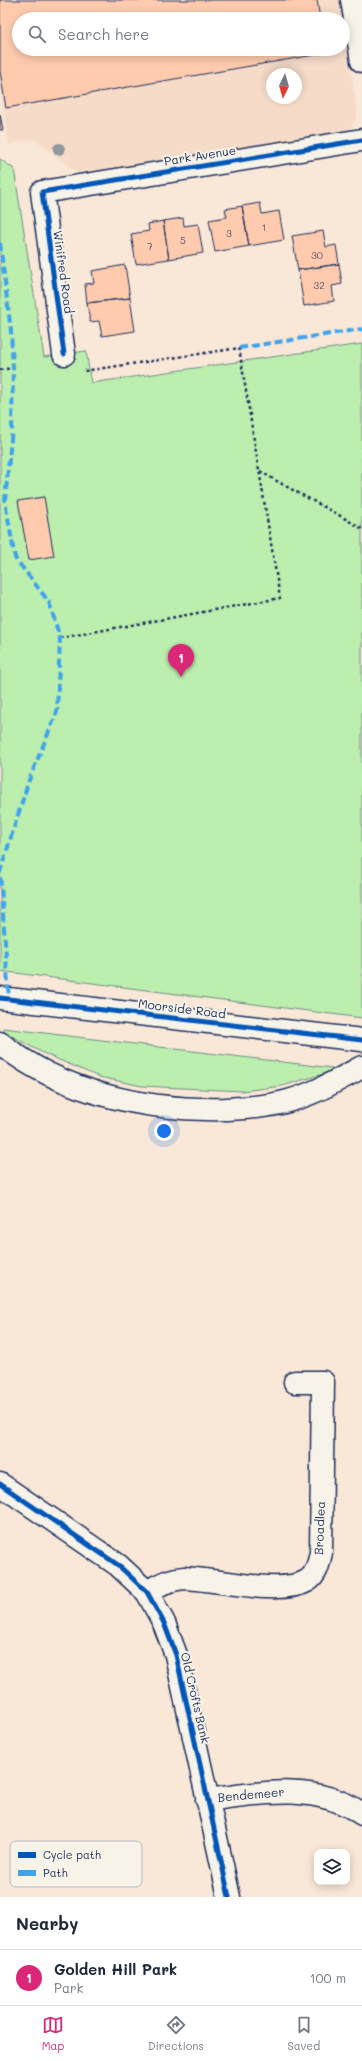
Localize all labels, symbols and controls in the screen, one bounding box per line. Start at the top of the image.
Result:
search box [12,12,350,56]
icon: search [26,23,48,45]
text: Search here [58,24,149,44]
north arrow [266,68,302,104]
street label: Park Avenue [163,141,237,169]
house number: 1 [262,220,266,234]
house number: 3 [226,226,232,240]
street label: Winifred Road [50,229,78,315]
house number: 5 [180,233,186,247]
house number: 7 [147,239,153,253]
house number: 30 [311,248,323,262]
house number: 32 [313,278,325,292]
pin: 1 [168,644,194,677]
street label: Moorside Road [137,995,227,1021]
your location [154,1121,174,1141]
street label: Broadlea [310,1501,328,1555]
street label: Old Crofts Bank [178,1651,214,1745]
street label: Bendemeer [217,1783,285,1805]
legend [10,1841,142,1887]
text: Cycle path [43,1847,101,1862]
map controls [314,1849,350,1885]
button: layers [314,1849,350,1885]
text: Path [43,1865,68,1880]
text: Nearby [16,1912,78,1934]
text: Golden Hill Park [54,1959,177,1979]
text: 1 [26,1969,32,1986]
text: 100 m [310,1969,346,1986]
text: Park [54,1979,83,1996]
tab: Map [42,2014,64,2053]
tab: Directions [148,2014,204,2053]
tab: Saved [287,2014,320,2053]

